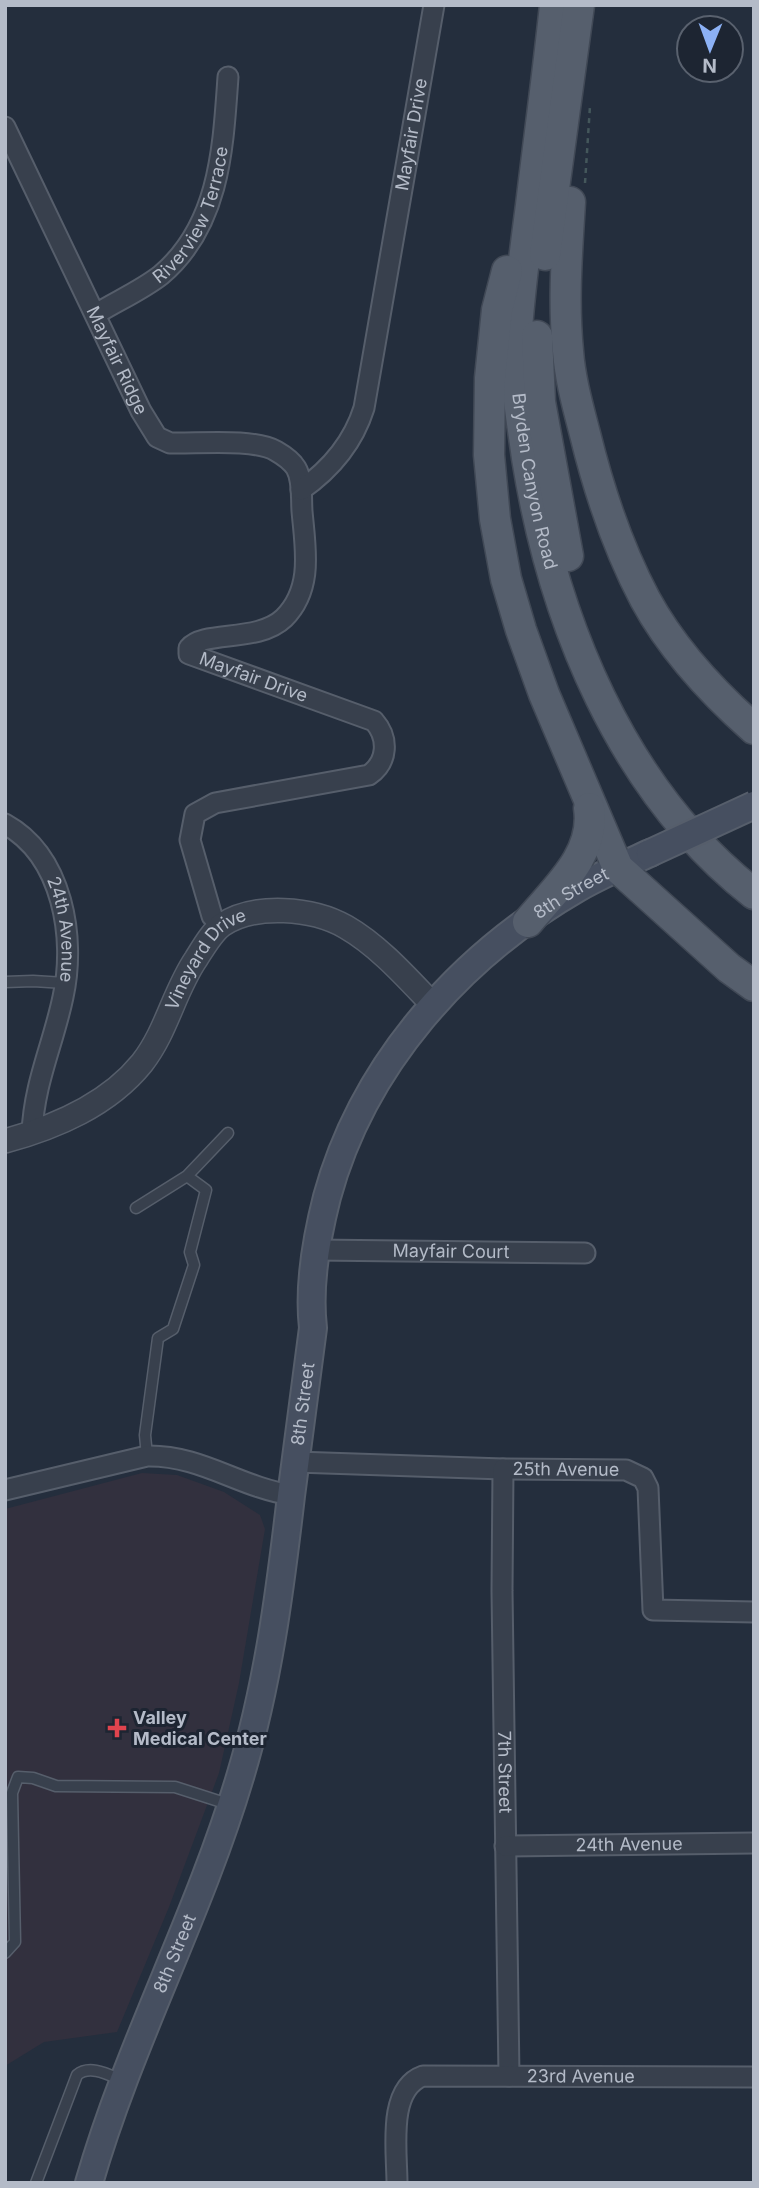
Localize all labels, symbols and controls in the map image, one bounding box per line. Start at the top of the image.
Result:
north arrow [675,14,745,84]
text: N [702,54,717,77]
street label: Mayfair Drive [391,76,431,192]
street label: Riverview Terrace [148,145,232,287]
street label: Mayfair Ridge [82,303,152,418]
street label: Bryden Canyon Road [508,392,562,572]
street label: Mayfair Drive [197,648,311,706]
street label: 8th Street [529,863,612,923]
street label: 24th Avenue [43,873,79,984]
street label: Vineyard Drive [161,904,249,1013]
street label: Mayfair Court [393,1240,510,1262]
street label: 8th Street [287,1361,318,1447]
street label: 25th Avenue [512,1458,619,1480]
place label: Valley Medical Center [133,1707,267,1749]
marker: Valley Medical Center [107,1718,127,1738]
street label: 7th Street [494,1731,516,1814]
street label: 24th Avenue [575,1833,683,1855]
street label: 8th Street [149,1911,200,1996]
street label: 23rd Avenue [527,2065,635,2087]

